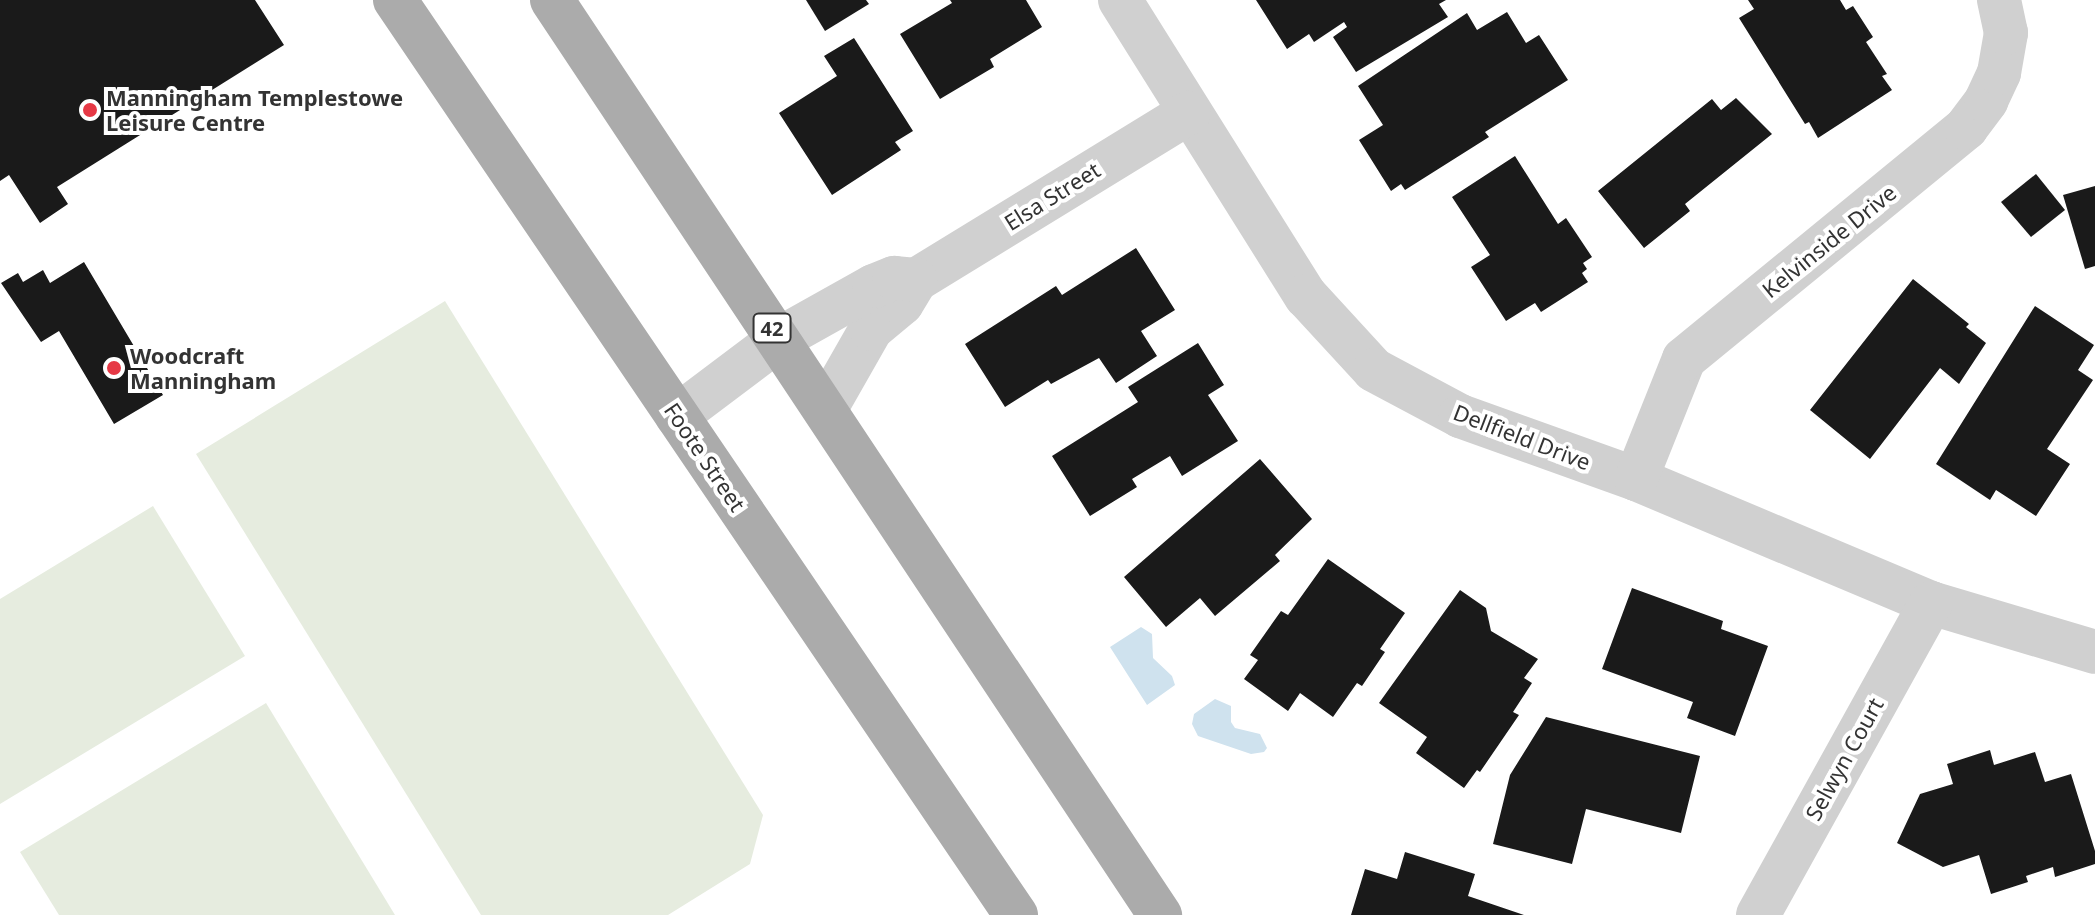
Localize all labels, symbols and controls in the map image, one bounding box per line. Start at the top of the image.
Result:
place label: Manningham Templestowe Leisure Centre [106,84,403,136]
marker: Manningham Templestowe Leisure Centre [81,101,99,119]
street label: Elsa Street [999,156,1105,236]
street label: Kelvinside Drive [1757,179,1901,303]
road number: 42 [752,312,792,344]
place label: Woodcraft Manningham [130,342,276,394]
marker: Woodcraft Manningham [105,359,123,377]
street label: Foote Street [659,398,751,516]
street label: Dellfield Drive [1450,399,1594,475]
street label: Selwyn Court [1800,693,1888,825]

